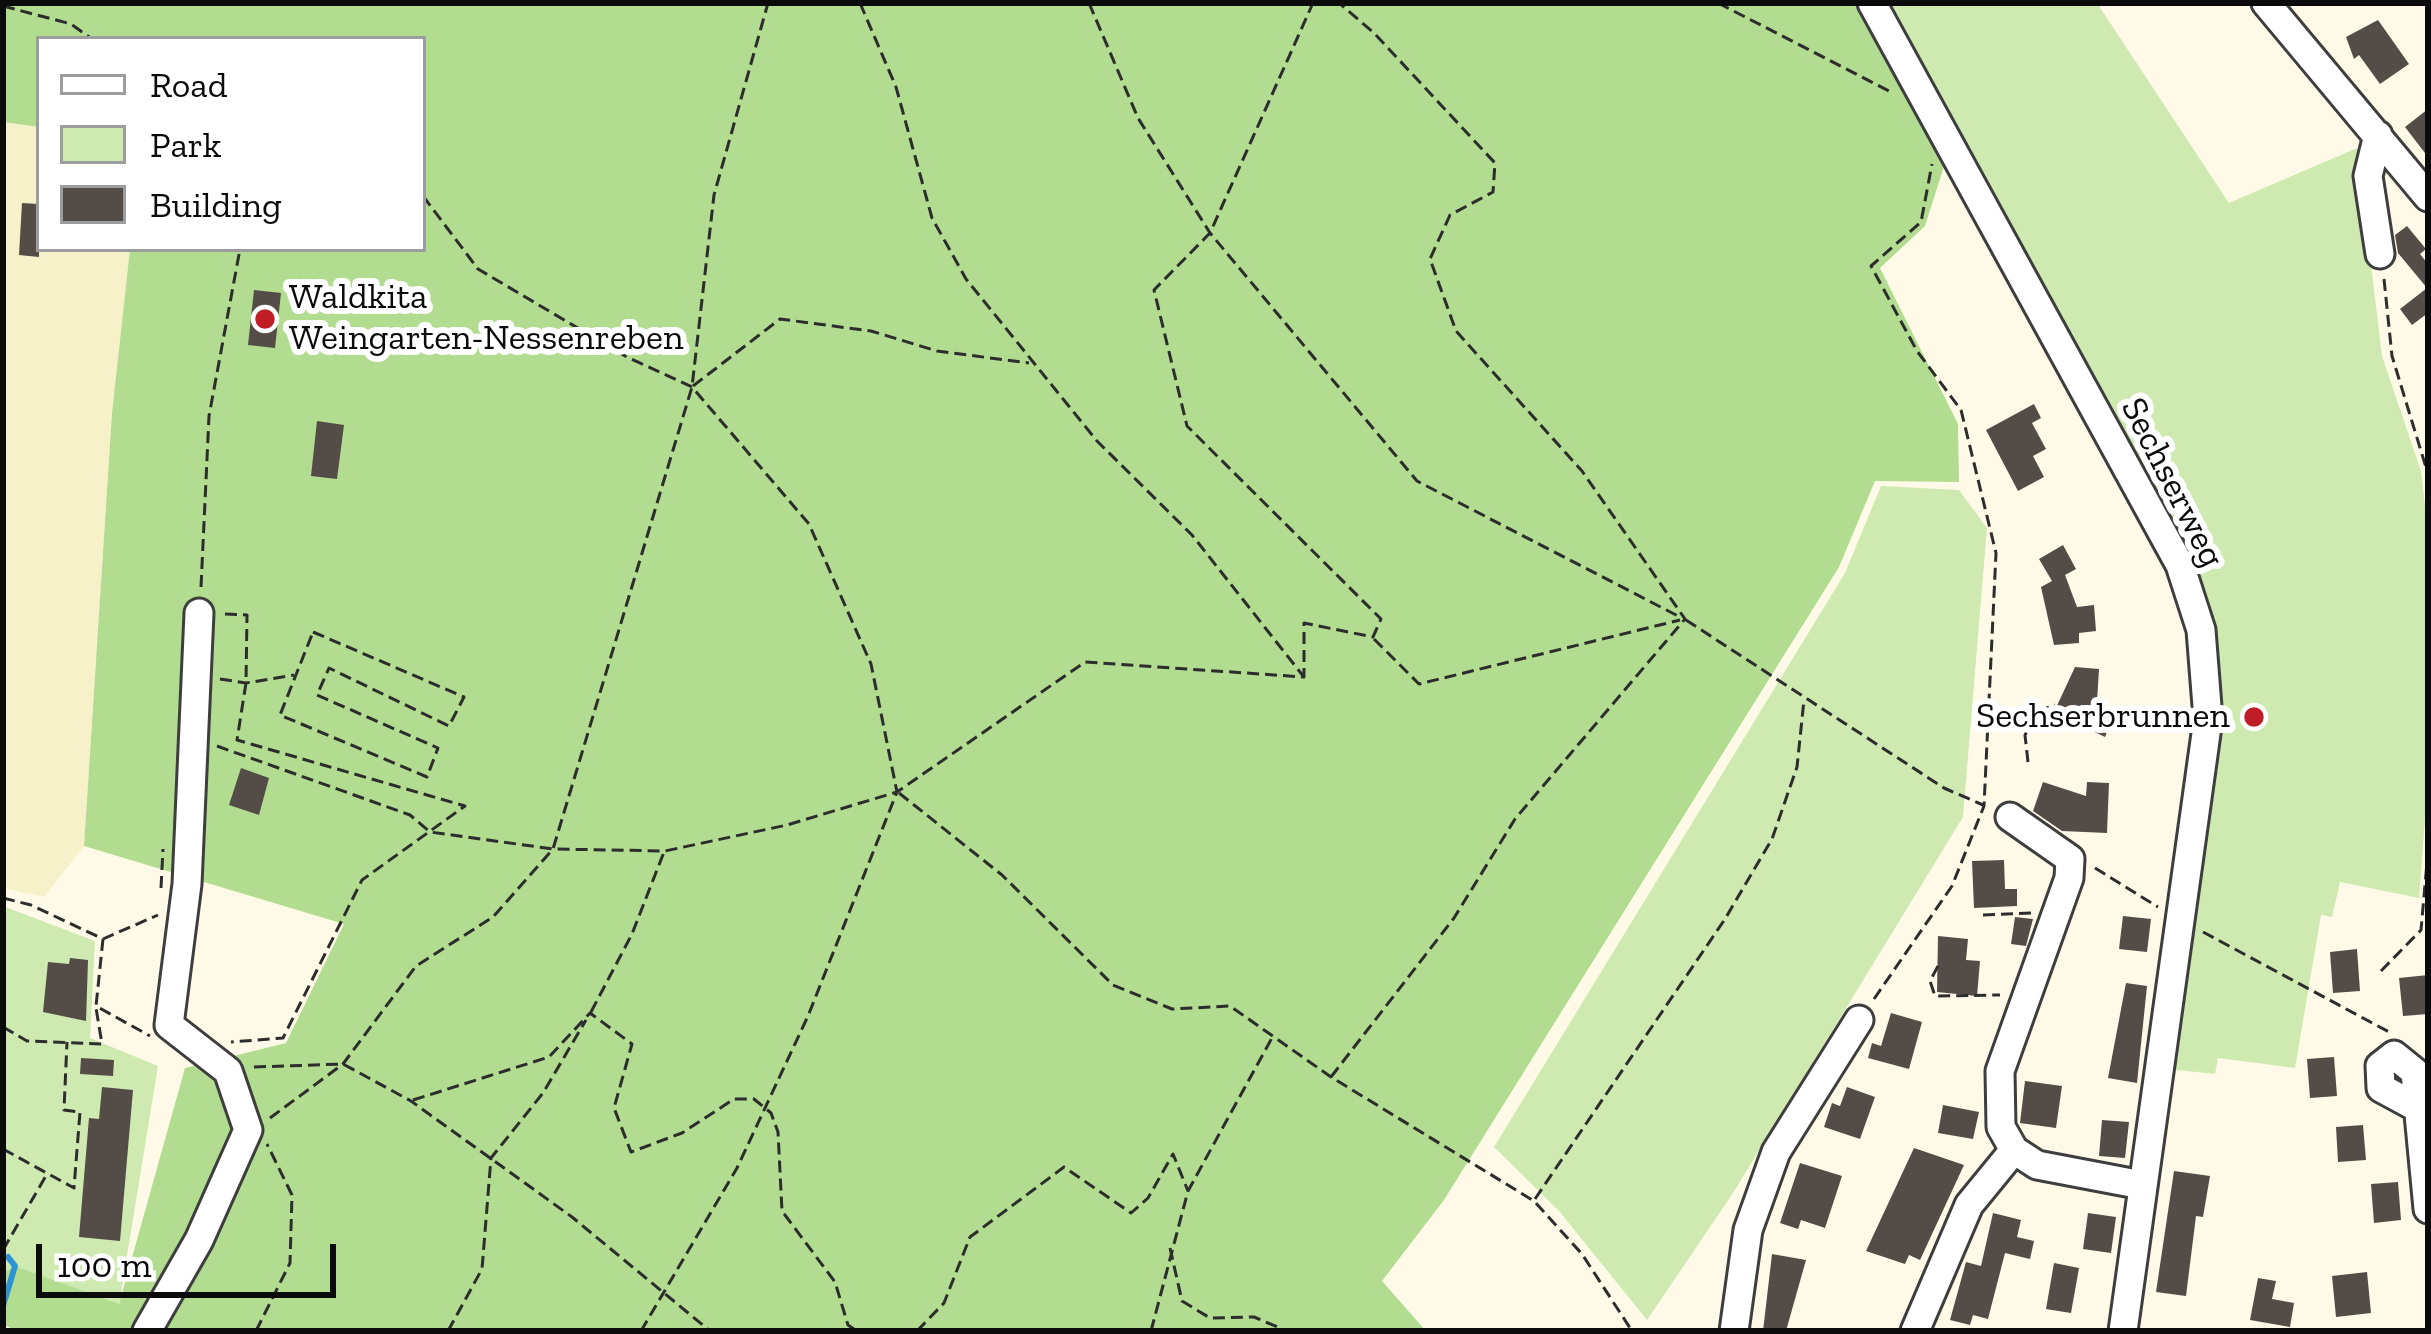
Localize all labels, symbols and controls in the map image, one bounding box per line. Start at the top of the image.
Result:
legend [36,36,426,252]
text: Road [150,63,227,106]
text: Park [150,123,221,166]
text: Building [150,183,282,226]
place label: Waldkita Weingarten-Nessenreben [289,276,684,361]
marker: Waldkita Weingarten-Nessenreben [252,306,278,332]
street label: Sechserweg [2111,391,2233,575]
place label: Sechserbrunnen [1976,695,2230,739]
marker: Sechserbrunnen [2241,704,2267,730]
scale bar [42,1220,342,1294]
text: 100 m [57,1243,152,1286]

